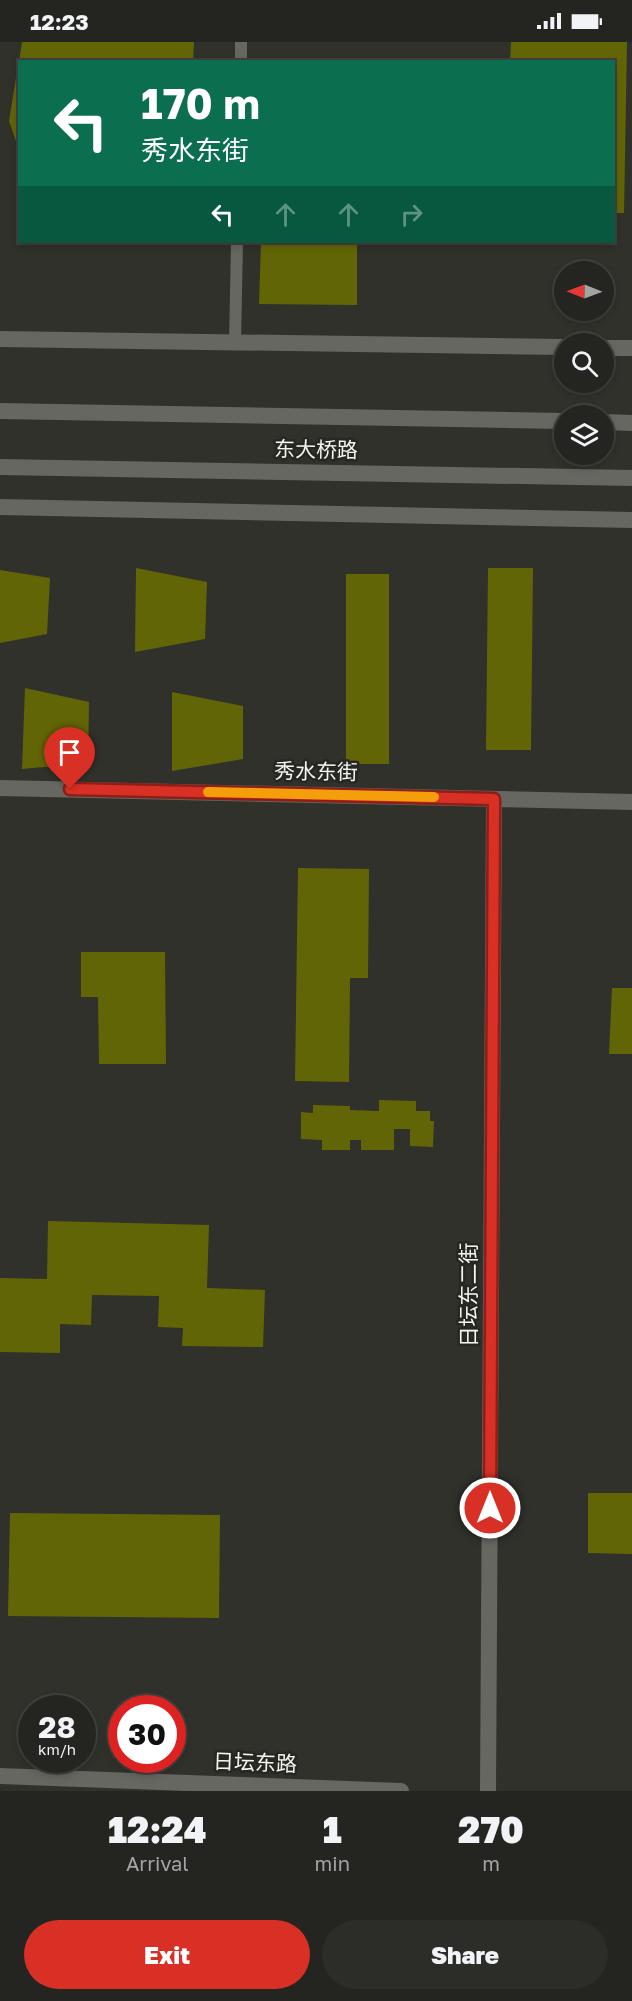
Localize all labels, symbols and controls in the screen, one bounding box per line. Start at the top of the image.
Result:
text: 12:23 [30,8,89,35]
text: 170 m [141,78,260,128]
icon: left [42,84,120,162]
text: 秀水东街 [141,134,249,166]
icon: left [206,198,239,231]
icon: ahead [269,198,302,231]
icon: ahead [332,198,365,231]
icon: right [395,198,428,231]
north arrow [554,261,614,321]
map controls [554,261,614,465]
button: search [554,333,614,393]
button: layers [554,405,614,465]
street label: 东大桥路 [274,435,358,463]
pin [44,727,95,789]
icon: arrive [53,736,86,769]
street label: 秀水东街 [274,757,358,785]
street label: 日坛东二街 [455,1243,481,1348]
position arrow [458,1476,522,1540]
speed limit sign: 30 [108,1695,186,1773]
text: 28 [38,1709,76,1745]
text: km/h [38,1740,76,1758]
street label: 日坛东路 [213,1748,297,1776]
text: 12:24 [108,1808,207,1851]
text: 1 [323,1808,342,1851]
text: 270 [458,1808,524,1851]
text: Arrival [126,1851,189,1875]
text: min [315,1851,350,1875]
text: m [482,1851,500,1875]
button: Exit [24,1920,310,1989]
button: Share [322,1920,608,1989]

